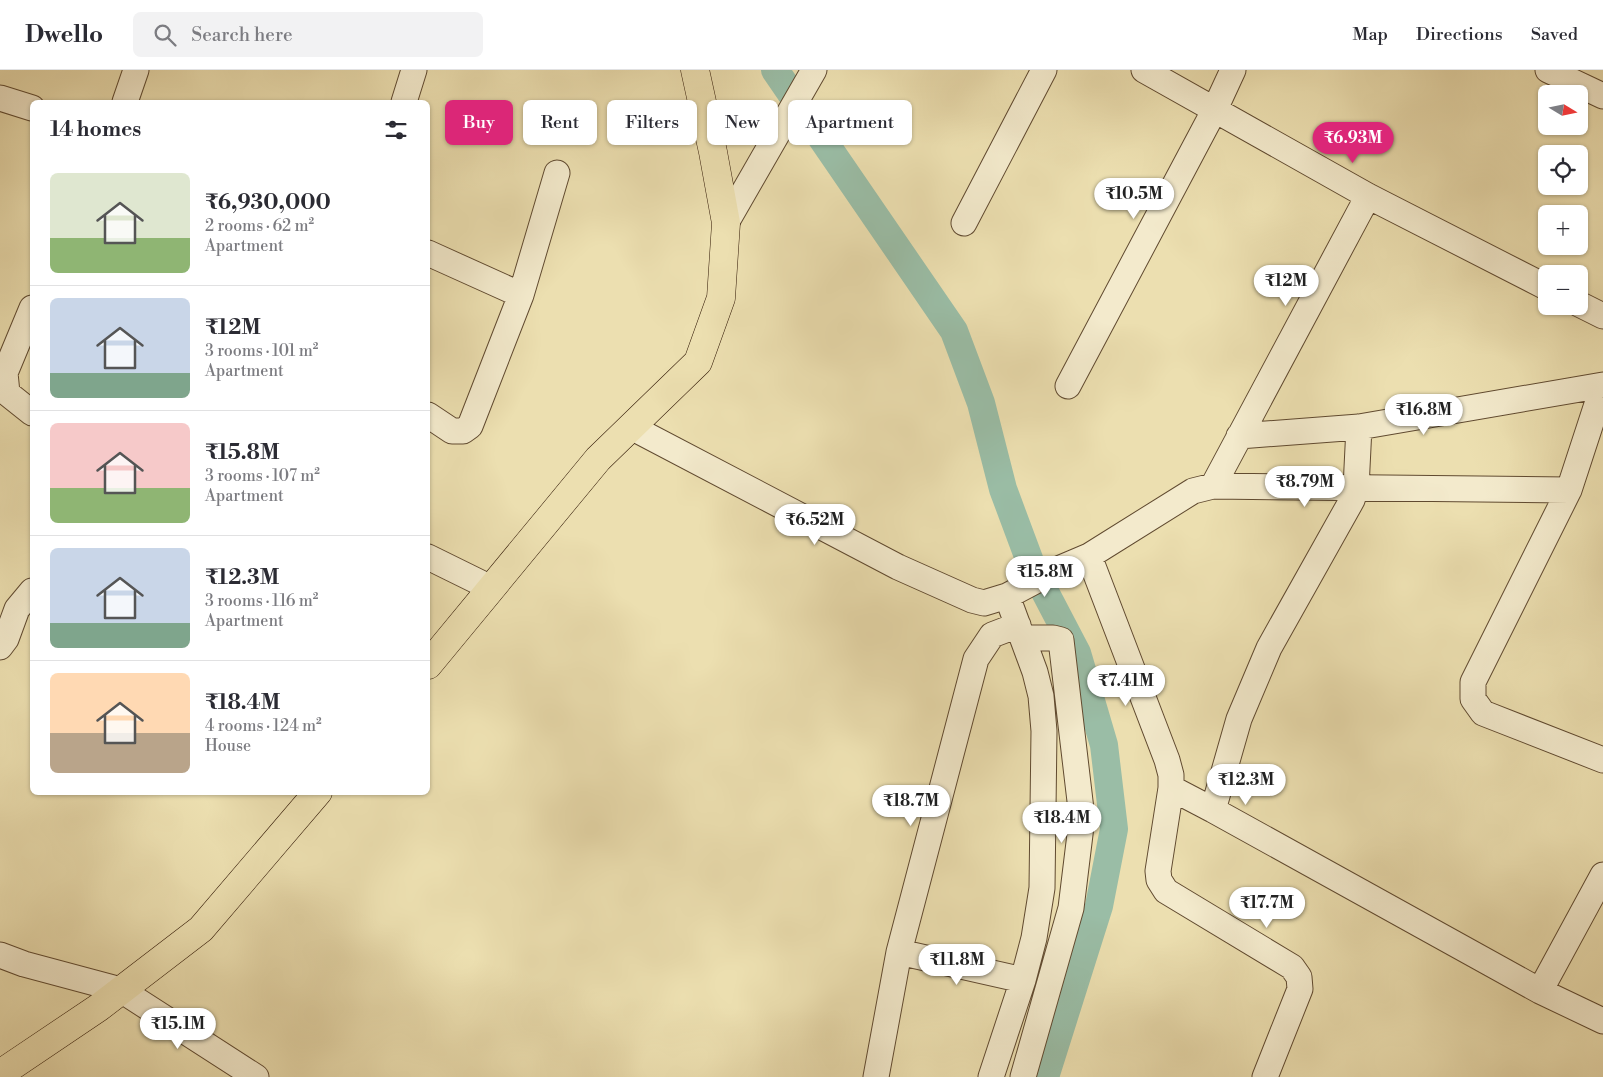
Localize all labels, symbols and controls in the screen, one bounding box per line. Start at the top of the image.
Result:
search box [133,12,483,57]
text: Dwello [25,20,103,50]
icon: search [151,21,179,49]
text: Search here [191,23,293,47]
text: Map [1352,23,1388,46]
text: Directions [1416,23,1503,46]
text: Saved [1531,23,1578,46]
north arrow [1538,85,1588,135]
map controls [1538,85,1588,315]
chip: Buy [445,100,513,145]
chip: Rent [523,100,597,145]
chip: Filters [607,100,697,145]
chip: New [707,100,778,145]
chip: Apartment [788,100,912,145]
icon: filters [382,116,410,144]
text: 14 homes [50,117,141,143]
pin: ₹6.93M [1312,122,1394,164]
text: ₹6.93M [1324,128,1382,148]
button: locate [1538,145,1588,195]
pin: ₹10.5M [1093,178,1175,220]
text: ₹10.5M [1105,184,1163,204]
text: ₹6,930,000 [205,190,331,216]
icon: home [90,193,150,253]
button: + [1538,205,1588,255]
text: 2 rooms · 62 m² [205,216,314,236]
text: Apartment [205,236,284,256]
pin: ₹12M [1256,264,1316,307]
button: − [1538,265,1588,315]
text: ₹12M [1265,271,1307,291]
text: ₹12M [205,315,261,341]
icon: home [90,318,150,378]
text: 3 rooms · 101 m² [205,341,318,361]
text: Apartment [205,361,284,381]
pin: ₹16.8M [1383,394,1465,436]
text: ₹16.8M [1396,400,1452,420]
text: ₹15.8M [205,440,279,466]
icon: home [90,443,150,503]
text: 3 rooms · 107 m² [205,466,320,486]
pin: ₹8.79M [1264,466,1346,508]
text: ₹8.79M [1276,472,1334,492]
text: Apartment [205,486,284,506]
pin: ₹6.52M [774,504,856,546]
text: ₹6.52M [786,510,844,530]
pin: ₹15.8M [1004,556,1086,598]
text: ₹15.8M [1017,562,1073,582]
text: ₹12.3M [205,565,279,591]
icon: home [90,568,150,628]
text: 3 rooms · 116 m² [205,591,318,611]
text: Apartment [205,611,284,631]
pin: ₹7.41M [1085,664,1167,707]
text: ₹7.41M [1098,671,1154,691]
text: ₹18.4M [205,690,280,716]
icon: home [90,693,150,753]
text: 4 rooms · 124 m² [205,716,322,736]
text: House [205,736,251,756]
pin: ₹12.3M [1205,764,1287,806]
text: ₹12.3M [1218,770,1274,790]
pin: ₹18.7M [870,784,952,827]
text: ₹18.7M [883,791,939,811]
pin: ₹18.4M [1021,802,1103,844]
text: ₹18.4M [1033,808,1091,828]
pin: ₹17.7M [1226,886,1308,929]
text: ₹17.7M [1240,893,1294,913]
pin: ₹11.8M [916,944,998,986]
text: ₹11.8M [929,950,985,970]
pin: ₹15.1M [137,1008,219,1050]
text: ₹15.1M [151,1014,205,1034]

